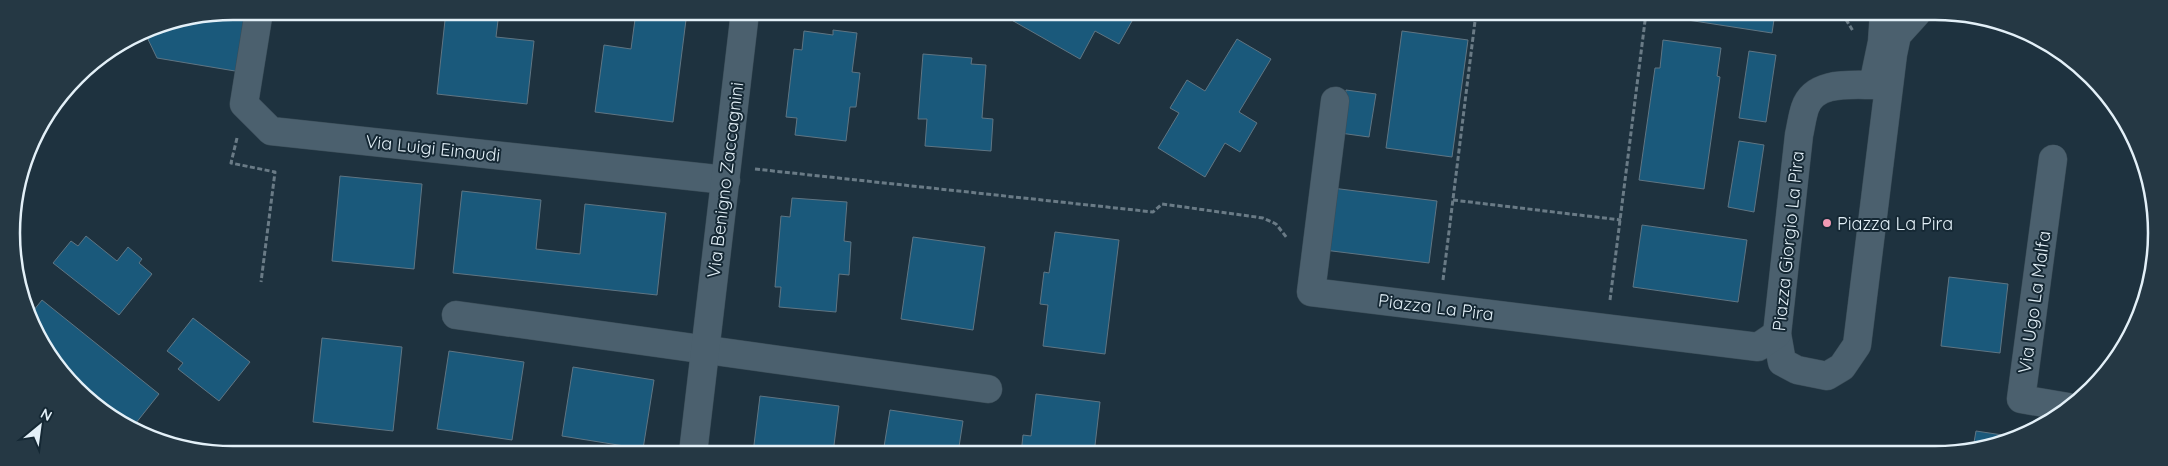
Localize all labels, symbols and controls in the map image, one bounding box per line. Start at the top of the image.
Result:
street label: Via Benigno Zaccagnini [702,81,748,279]
street label: Via Luigi Einaudi [364,129,502,167]
street label: Piazza Giorgio La Pira [1767,150,1809,332]
place label: Piazza La Pira [1837,212,1953,235]
marker: Piazza La Pira [1821,217,1833,229]
street label: Via Ugo La Malfa [2013,229,2055,375]
street label: Piazza La Pira [1377,289,1495,325]
north arrow [15,401,65,451]
text: N [37,404,55,425]

